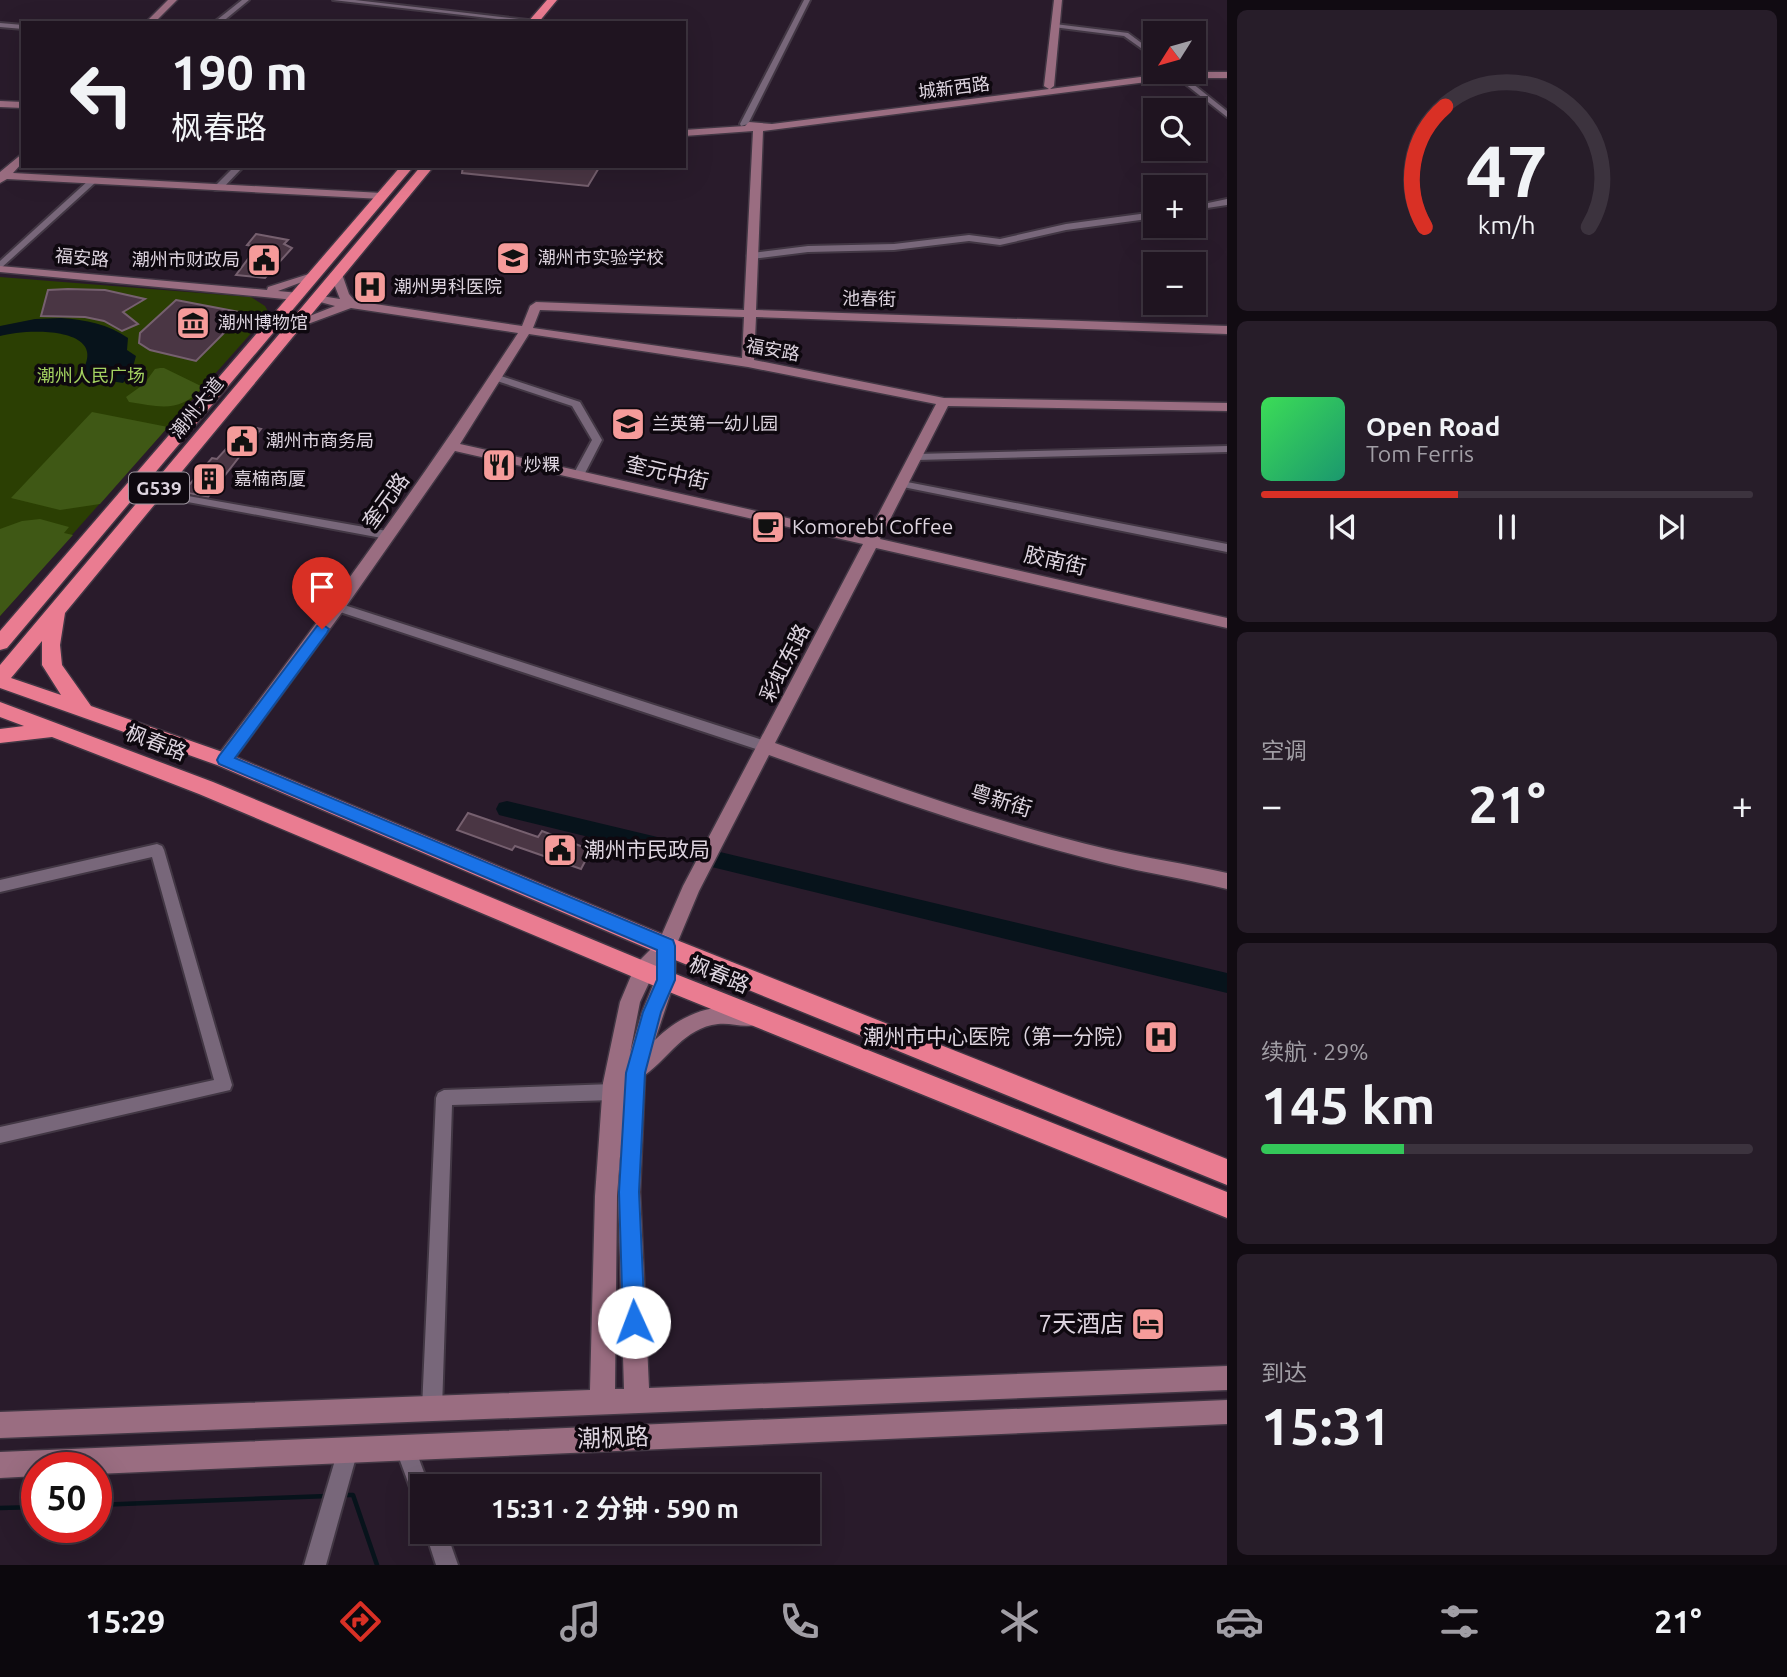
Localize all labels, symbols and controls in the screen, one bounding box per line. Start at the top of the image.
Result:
north arrow [1143,21,1206,84]
map controls [1143,21,1206,315]
text: 190 m [171,44,308,99]
icon: left [56,49,147,140]
street label: 城新西路 [917,73,991,101]
button: search [1143,98,1206,161]
text: 枫春路 [171,109,267,145]
text: 47 [1466,129,1548,211]
button: + [1143,175,1206,238]
text: km/h [1478,210,1536,238]
school or university icon: 潮州市实验学校 [494,239,532,277]
public building icon: 潮州市财政局 [245,241,283,279]
street label: 福安路 [54,245,110,269]
place label: 潮州市实验学校 [538,247,664,267]
place label: 潮州市财政局 [132,249,240,269]
button: − [1143,252,1206,315]
hospital icon: 潮州男科医院 [351,268,389,306]
place label: 潮州男科医院 [394,276,502,296]
street label: 池春街 [842,288,896,308]
museum icon: 潮州博物馆 [174,304,212,342]
place label: 潮州博物馆 [218,312,308,332]
street label: 福安路 [745,334,801,364]
park label: 潮州人民广场 [37,365,145,385]
street label: 潮州大道 [166,373,227,442]
school or university icon: 兰英第一幼儿园 [609,405,647,443]
text: Open Road [1366,412,1500,441]
place label: 兰英第一幼儿园 [652,413,778,433]
public building icon: 潮州市商务局 [223,422,261,460]
place label: 潮州市商务局 [266,430,374,450]
text: Tom Ferris [1366,441,1474,466]
restaurant icon: 炒粿 [480,446,518,484]
street label: 奎元中街 [624,451,711,493]
place label: 炒粿 [524,454,560,474]
building icon: 嘉楠商厦 [190,460,228,498]
place label: 嘉楠商厦 [234,468,306,488]
street label: 奎元路 [357,468,413,533]
road number: G539 [129,472,189,503]
cafe icon: Komorebi Coffee [749,508,787,546]
icon: previous [1324,508,1362,546]
icon: pause [1488,508,1526,546]
icon: next [1652,508,1690,546]
place label: Komorebi Coffee [792,514,953,538]
street label: 胶南街 [1022,541,1089,579]
pin [292,557,352,629]
icon: arrive [303,568,341,606]
street label: 彩虹东路 [754,620,814,705]
street label: 枫春路 [123,720,190,765]
text: 空调 [1261,738,1307,763]
text: 21° [1468,775,1546,833]
street label: 粤新街 [968,779,1035,821]
text: − [1261,784,1282,826]
text: + [1732,784,1753,826]
public building icon: 潮州市民政局 [541,831,579,869]
place label: 潮州市民政局 [584,837,710,861]
street label: 枫春路 [686,951,753,997]
hospital icon: 潮州市中心医院（第一分院） [1142,1018,1180,1056]
place label: 潮州市中心医院（第一分院） [863,1024,1136,1048]
text: 续航 · 29% [1261,1039,1368,1064]
text: 145 km [1261,1076,1435,1134]
position arrow [597,1285,671,1359]
hotel icon: 7天酒店 [1129,1305,1167,1343]
place label: 7天酒店 [1038,1310,1124,1337]
text: 到达 [1261,1360,1307,1385]
text: 15:31 [1261,1397,1391,1455]
street label: 潮枫路 [577,1423,649,1452]
speed limit sign: 50 [21,1452,112,1543]
text: 15:31 · 2 分钟 · 590 m [491,1494,739,1523]
icon: directions [336,1597,385,1646]
icon: music [556,1597,605,1646]
icon: phone [775,1597,824,1646]
icon: climate [995,1597,1044,1646]
icon: car [1215,1597,1264,1646]
icon: filters [1435,1597,1484,1646]
text: 15:29 [85,1603,165,1639]
text: 21° [1654,1603,1702,1639]

